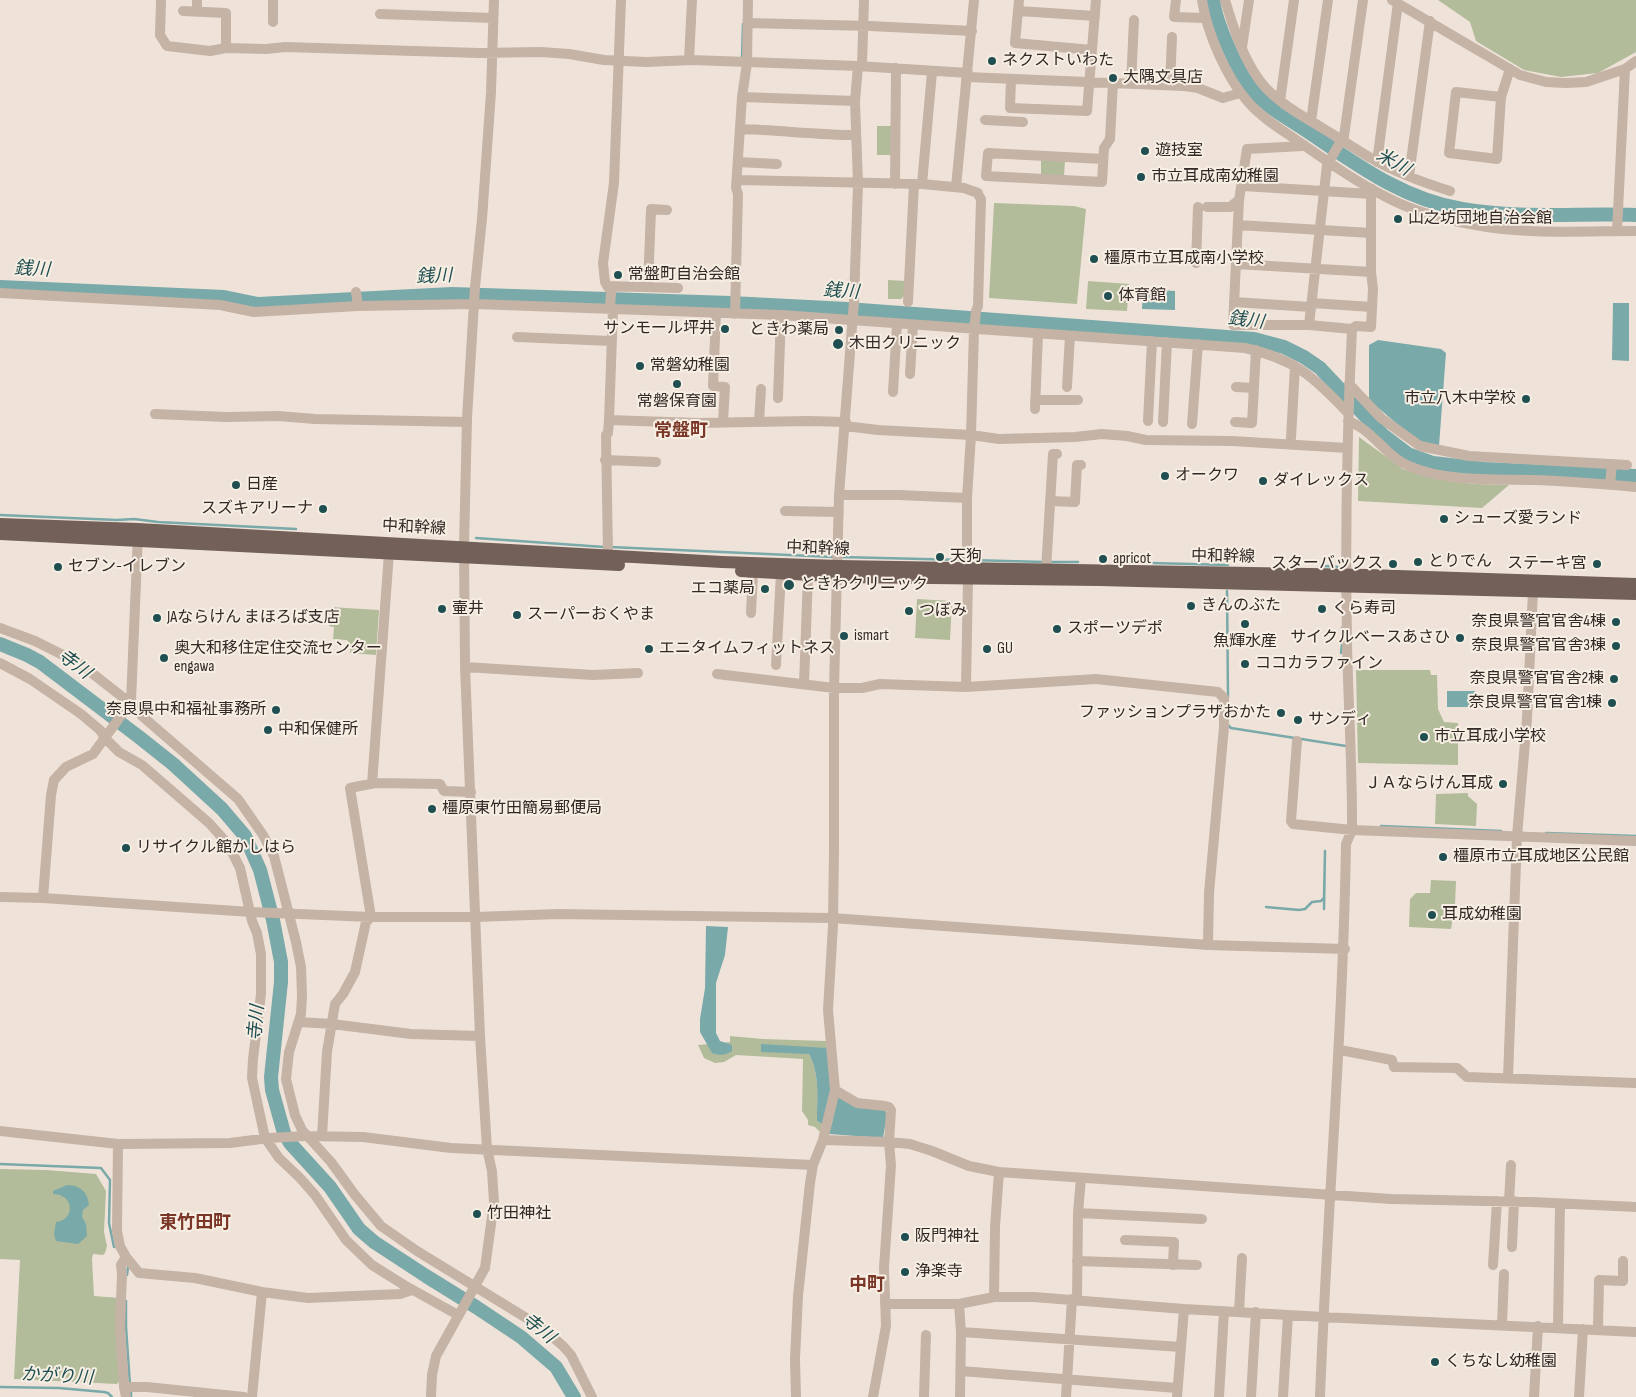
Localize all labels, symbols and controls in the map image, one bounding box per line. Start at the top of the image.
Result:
place label: ネクストいわた [1002,51,1114,71]
marker: ネクストいわた [986,55,998,67]
place label: 大隅文具店 [1123,68,1203,88]
marker: 大隅文具店 [1107,72,1119,84]
place label: 遊技室 [1155,141,1203,161]
marker: 遊技室 [1139,145,1151,157]
water label: 米川 [1372,145,1414,181]
place label: 市立耳成南幼稚園 [1151,167,1279,187]
marker: 市立耳成南幼稚園 [1135,171,1147,183]
place label: 山之坊団地自治会館 [1408,209,1552,229]
marker: 山之坊団地自治会館 [1392,213,1404,225]
place label: 橿原市立耳成南小学校 [1104,249,1264,269]
marker: 橿原市立耳成南小学校 [1088,253,1100,265]
water label: 銭川 [13,258,51,282]
place label: 常盤町自治会館 [628,265,740,285]
water label: 銭川 [416,266,452,288]
marker: 常盤町自治会館 [612,269,624,281]
water label: 銭川 [822,280,860,304]
place label: 体育館 [1118,286,1166,306]
marker: 体育館 [1102,290,1114,302]
water label: 銭川 [1227,308,1265,334]
place label: サンモール坪井 [603,319,715,339]
place label: ときわ薬局 [749,320,829,340]
marker: サンモール坪井 [719,323,731,335]
marker: ときわ薬局 [833,324,845,336]
place label: 木田クリニック [849,334,961,354]
marker: 木田クリニック [831,337,845,351]
place label: 常磐幼稚園 [650,356,730,376]
marker: 常磐幼稚園 [634,360,646,372]
marker: 常磐保育園 [671,378,683,390]
place label: 市立八木中学校 [1404,389,1516,409]
place label: 常磐保育園 [637,392,717,412]
marker: 市立八木中学校 [1520,393,1532,405]
district label: 常盤町 [654,420,708,442]
place label: オークワ [1175,466,1239,486]
marker: オークワ [1159,470,1171,482]
place label: ダイレックス [1273,471,1369,491]
place label: 日産 [246,475,278,495]
marker: ダイレックス [1257,475,1269,487]
marker: 日産 [230,479,242,491]
place label: スズキアリーナ [201,499,313,519]
marker: スズキアリーナ [317,503,329,515]
place label: シューズ愛ランド [1454,509,1582,529]
marker: シューズ愛ランド [1438,513,1450,525]
street label: 中和幹線 [382,517,446,539]
street label: 中和幹線 [786,538,850,560]
place label: 天狗 [950,547,982,567]
street label: 中和幹線 [1191,547,1255,567]
place label: apricot [1113,549,1151,569]
marker: 天狗 [934,551,946,563]
place label: とりでん [1428,552,1492,572]
marker: apricot [1097,553,1109,565]
place label: スターバックス [1271,554,1383,574]
place label: ステーキ宮 [1507,554,1587,574]
marker: とりでん [1412,556,1424,568]
place label: セブン-イレブン [68,557,186,577]
marker: スターバックス [1387,558,1399,570]
marker: ステーキ宮 [1591,558,1603,570]
marker: セブン-イレブン [52,561,64,573]
place label: ときわクリニック [800,575,928,595]
marker: ときわクリニック [782,578,796,592]
place label: エコ薬局 [691,579,755,599]
marker: エコ薬局 [759,583,771,595]
place label: きんのぶた [1201,596,1281,616]
place label: 壷井 [452,599,484,619]
place label: くら寿司 [1332,599,1396,619]
marker: きんのぶた [1185,600,1197,612]
place label: つぼみ [919,601,967,621]
marker: 壷井 [436,603,448,615]
marker: くら寿司 [1316,603,1328,615]
place label: スーパーおくやま [527,605,655,625]
marker: つぼみ [903,605,915,617]
place label: JAならけん まほろば支店 [167,608,340,628]
marker: スーパーおくやま [511,609,523,621]
marker: JAならけん まほろば支店 [151,612,163,624]
place label: 奈良県警官官舎4棟 [1471,612,1606,632]
marker: 奈良県警官官舎4棟 [1610,616,1622,628]
marker: 魚輝水産 [1239,618,1251,630]
place label: スポーツデポ [1067,619,1163,639]
marker: スポーツデポ [1051,623,1063,635]
place label: ismart [854,626,889,646]
place label: サイクルベースあさひ [1290,628,1450,648]
marker: ismart [838,630,850,642]
place label: 魚輝水産 [1213,632,1277,652]
marker: サイクルベースあさひ [1454,632,1466,644]
place label: 奈良県警官官舎3棟 [1471,636,1606,656]
place label: 奥大和移住定住交流センター engawa [174,639,382,677]
place label: エニタイムフィットネス [659,639,835,659]
place label: GU [997,639,1013,659]
marker: 奈良県警官官舎3棟 [1610,640,1622,652]
marker: エニタイムフィットネス [643,643,655,655]
marker: GU [981,643,993,655]
water label: 寺川 [53,646,95,684]
marker: 奥大和移住定住交流センター engawa [158,652,170,664]
place label: ココカラファイン [1255,654,1383,674]
marker: ココカラファイン [1239,658,1251,670]
place label: 奈良県警官官舎2棟 [1469,669,1604,689]
marker: 奈良県警官官舎2棟 [1608,673,1620,685]
place label: 奈良県警官官舎1棟 [1468,693,1602,713]
marker: 奈良県警官官舎1棟 [1606,697,1618,709]
place label: 奈良県中和福祉事務所 [106,700,266,720]
place label: ファッションプラザおかた [1079,703,1271,723]
marker: 奈良県中和福祉事務所 [270,704,282,716]
marker: ファッションプラザおかた [1275,707,1287,719]
place label: サンディ [1308,710,1372,730]
marker: サンディ [1292,714,1304,726]
place label: 中和保健所 [278,720,358,740]
marker: 中和保健所 [262,724,274,736]
place label: 市立耳成小学校 [1434,727,1546,747]
marker: 市立耳成小学校 [1418,731,1430,743]
place label: ＪＡならけん耳成 [1365,774,1493,794]
marker: ＪＡならけん耳成 [1497,778,1509,790]
place label: 橿原東竹田簡易郵便局 [442,799,602,819]
marker: 橿原東竹田簡易郵便局 [426,803,438,815]
place label: リサイクル館かしはら [136,838,296,858]
marker: リサイクル館かしはら [120,842,132,854]
place label: 橿原市立耳成地区公民館 [1453,847,1629,867]
marker: 橿原市立耳成地区公民館 [1437,851,1449,863]
place label: 耳成幼稚園 [1442,905,1522,925]
marker: 耳成幼稚園 [1426,909,1438,921]
water label: 寺川 [245,1004,269,1042]
place label: 竹田神社 [487,1204,551,1224]
marker: 竹田神社 [471,1208,483,1220]
district label: 東竹田町 [159,1212,231,1234]
place label: 阪門神社 [915,1227,979,1247]
marker: 阪門神社 [899,1231,911,1243]
place label: 浄楽寺 [915,1262,963,1282]
marker: 浄楽寺 [899,1266,911,1278]
district label: 中町 [849,1274,885,1296]
water label: 寺川 [517,1309,559,1349]
place label: くちなし幼稚園 [1445,1352,1557,1372]
marker: くちなし幼稚園 [1429,1356,1441,1368]
water label: かがり川 [20,1364,94,1390]

